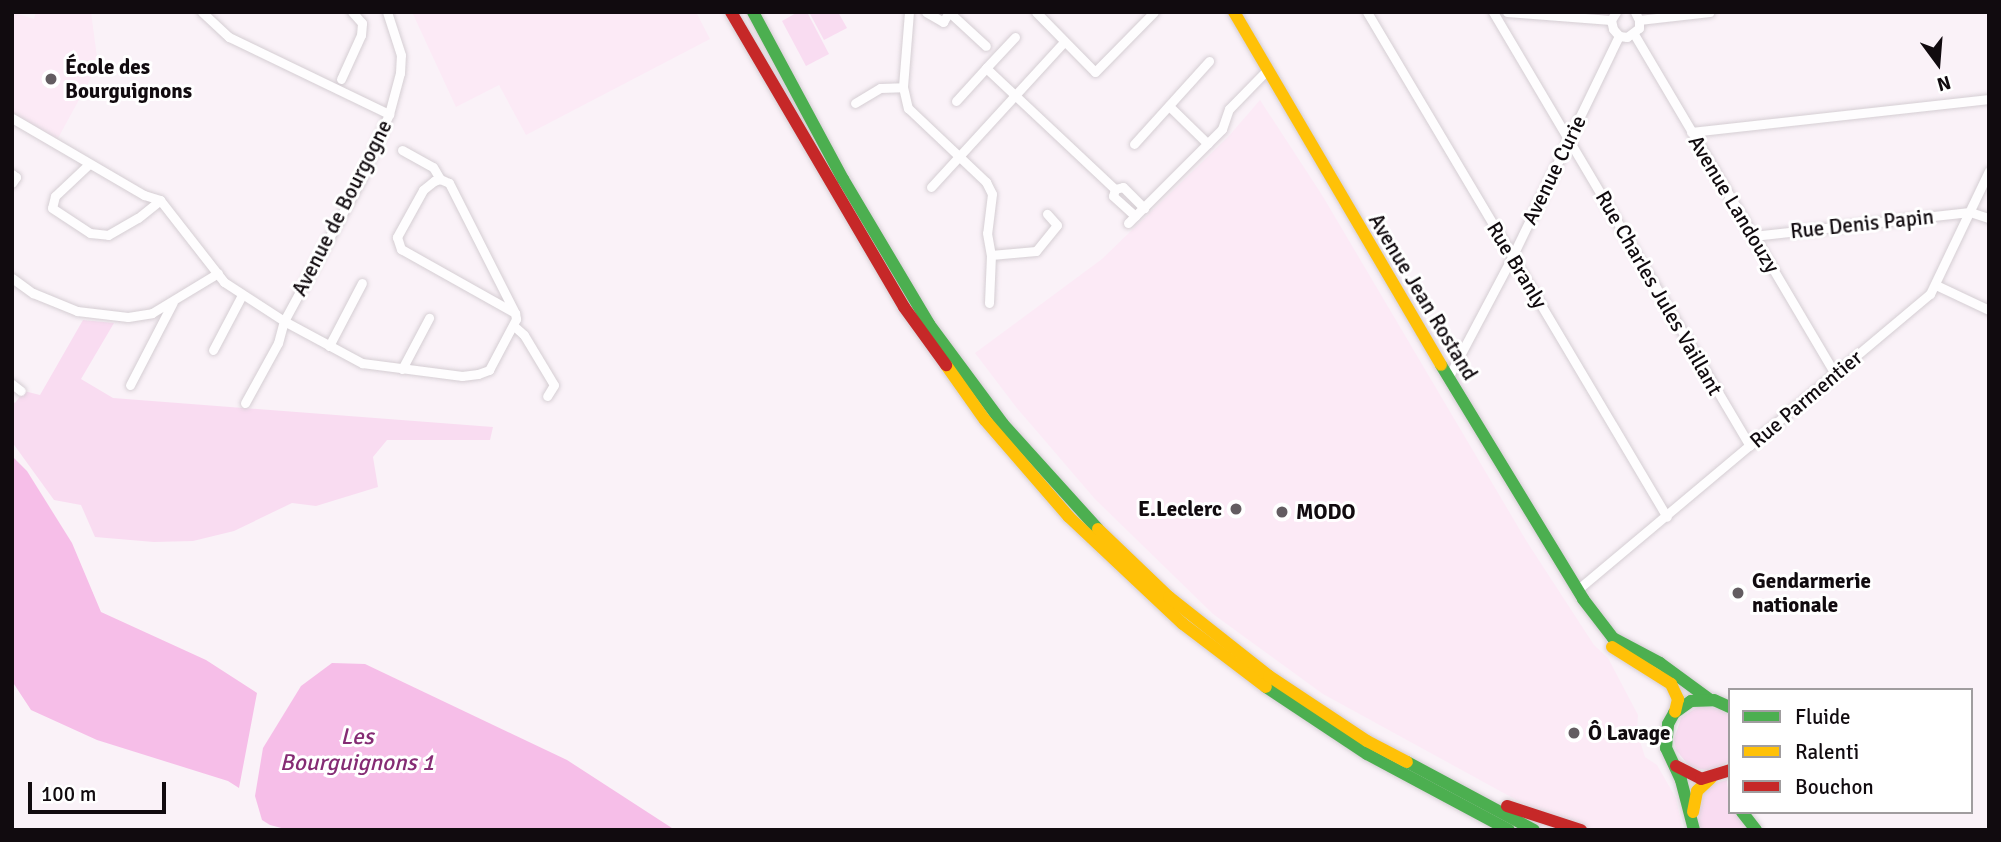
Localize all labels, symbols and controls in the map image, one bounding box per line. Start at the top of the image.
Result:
north arrow [1903,28,1973,98]
place label: École des Bourguignons [65,54,192,104]
text: N [1934,70,1953,97]
marker: École des Bourguignons [43,71,59,87]
street label: Avenue Curie [1517,111,1591,229]
street label: Avenue de Bourgogne [287,116,397,300]
street label: Avenue Landouzy [1683,131,1785,277]
street label: Rue Charles Jules Vaillant [1590,186,1728,400]
street label: Rue Denis Papin [1789,204,1935,244]
street label: Avenue Jean Rostand [1363,209,1483,385]
street label: Rue Branly [1481,217,1553,313]
street label: Rue Parmentier [1745,345,1867,453]
place label: E.Leclerc [1138,496,1222,522]
place label: MODO [1296,499,1356,525]
marker: E.Leclerc [1228,501,1244,517]
marker: MODO [1274,504,1290,520]
place label: Gendarmerie nationale [1752,568,1871,618]
marker: Gendarmerie nationale [1730,585,1746,601]
legend [1728,688,1973,814]
text: Fluide [1795,704,1851,730]
place label: Ô Lavage [1588,720,1670,746]
water label: Les Bourguignons 1 [280,723,434,777]
marker: Ô Lavage [1566,725,1582,741]
text: Ralenti [1795,739,1859,765]
scale bar [32,768,170,812]
text: Bouchon [1795,774,1874,800]
text: 100 m [41,781,96,807]

